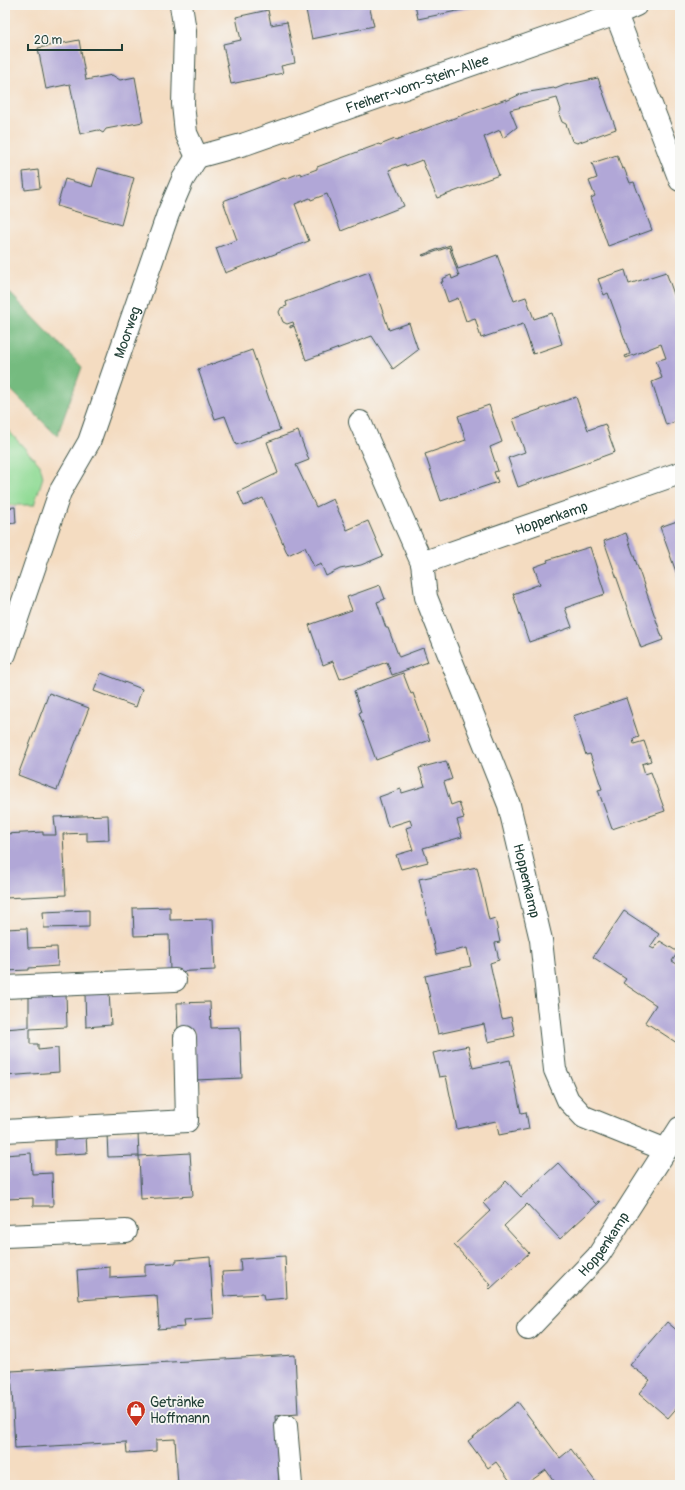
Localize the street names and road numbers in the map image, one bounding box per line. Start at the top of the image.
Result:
street label: Freiherr-vom-Stein-Allee [343,51,491,117]
street label: Moorweg [111,304,144,361]
street label: Hoppenkamp [513,498,590,539]
street label: Hoppenkamp [509,842,544,920]
street label: Hoppenkamp [575,1209,633,1280]

